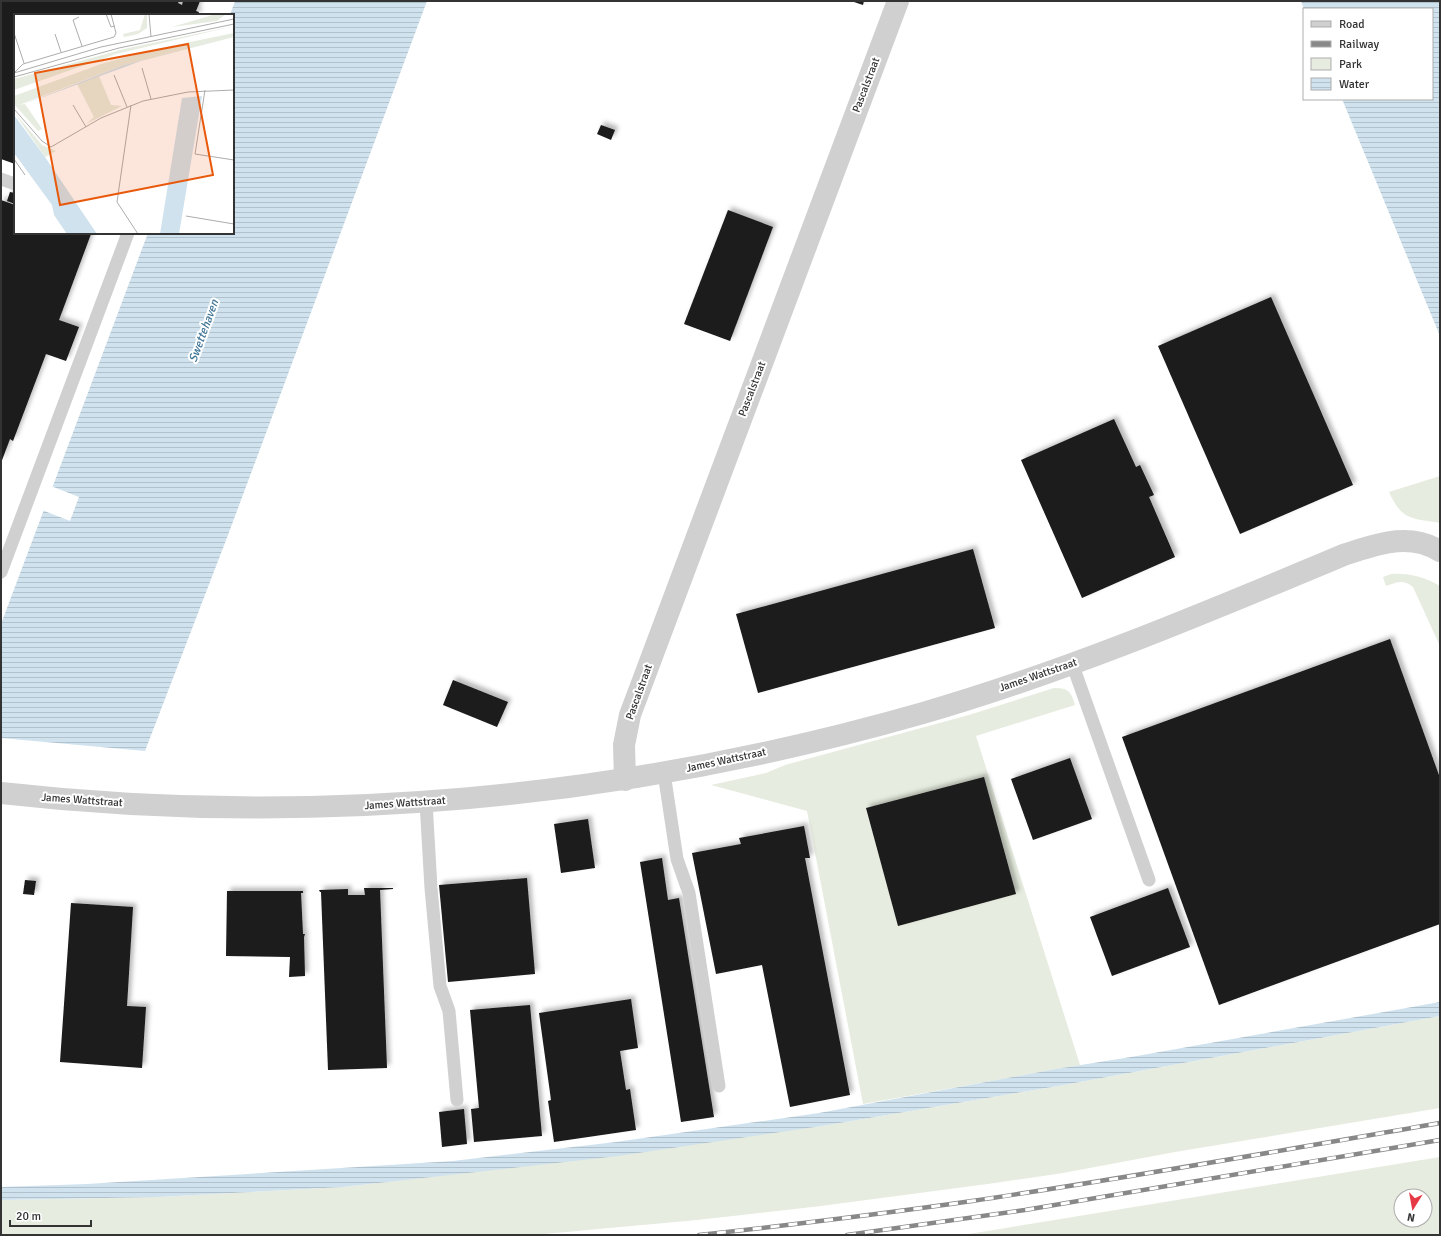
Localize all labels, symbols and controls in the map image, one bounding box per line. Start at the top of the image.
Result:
legend [1303,8,1433,100]
inset map [14,14,234,234]
text: Road [1339,17,1365,32]
text: Railway [1339,37,1379,52]
street label: Pascalstraat [850,56,882,114]
text: Park [1339,57,1362,72]
text: Water [1339,77,1370,92]
water label: Swettehaven [186,297,222,364]
street label: Pascalstraat [736,360,768,418]
street label: James Wattstraat [997,656,1079,694]
street label: Pascalstraat [623,662,655,721]
street label: James Wattstraat [685,745,767,775]
street label: James Wattstraat [41,791,123,809]
street label: James Wattstraat [364,794,446,812]
north arrow [1393,1188,1433,1228]
scale bar [10,1202,91,1228]
text: 20 m [16,1209,41,1224]
text: N [1406,1210,1416,1224]

